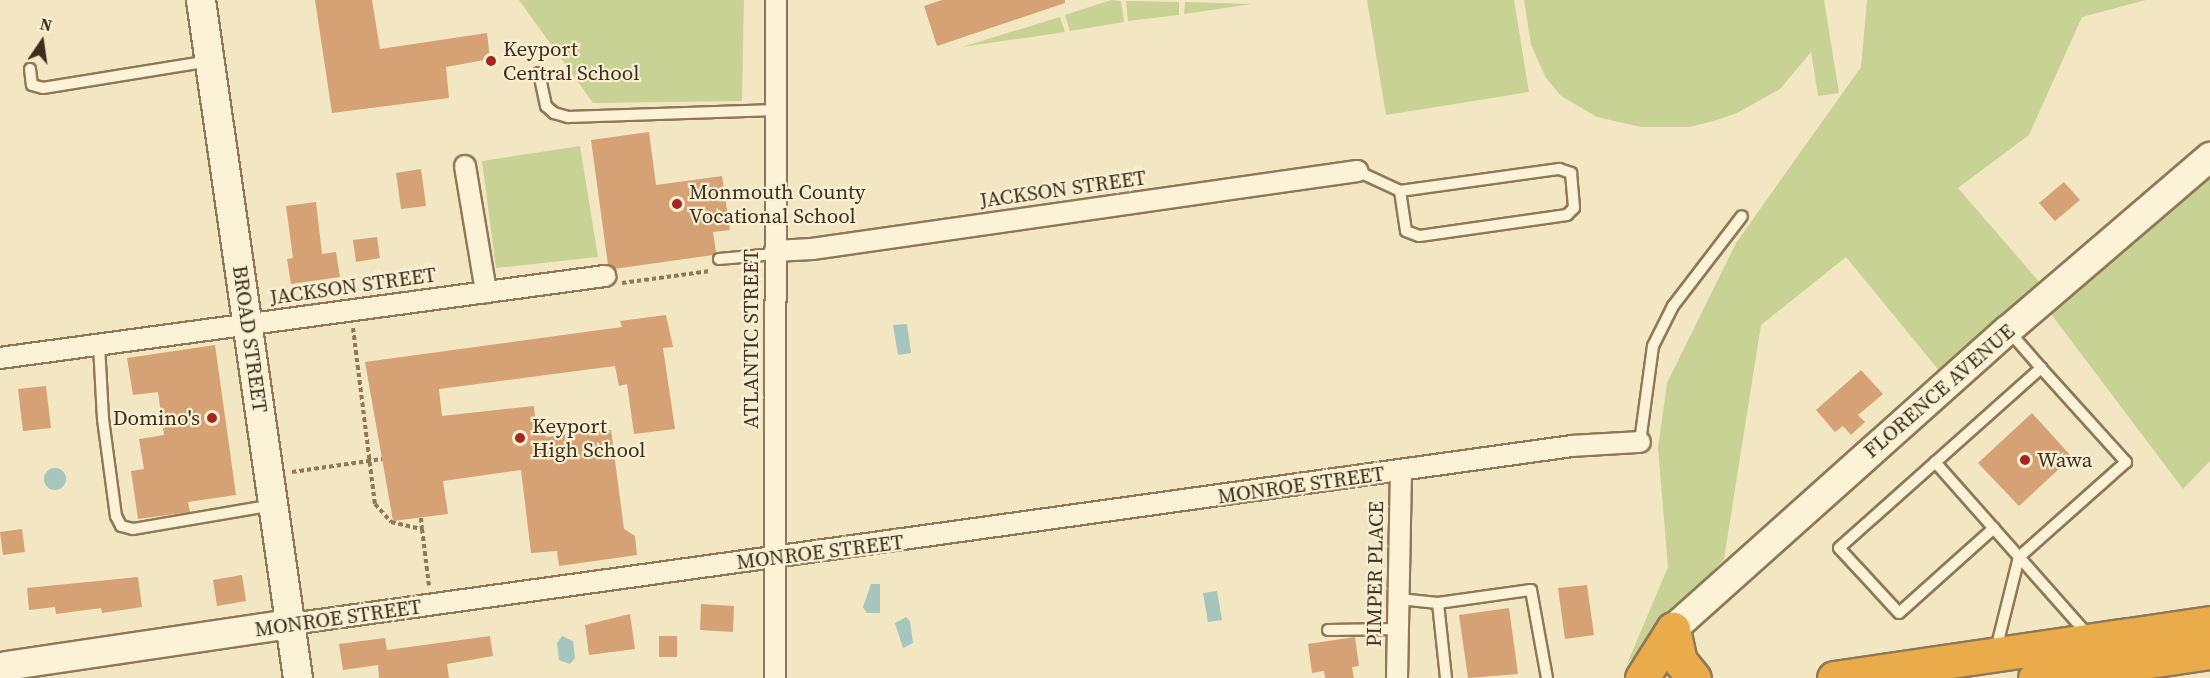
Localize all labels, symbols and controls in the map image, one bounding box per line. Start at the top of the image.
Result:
north arrow [12,12,72,72]
text: N [38,12,54,36]
place label: Keyport Central School [503,36,639,86]
marker: Keyport Central School [484,54,498,68]
street label: JACKSON STREET [978,165,1148,213]
place label: Monmouth County Vocational School [689,179,866,229]
marker: Monmouth County Vocational School [670,197,684,211]
street label: ATLANTIC STREET [738,249,764,429]
street label: JACKSON STREET [268,262,438,310]
street label: BROAD STREET [227,264,273,414]
street label: FLORENCE AVENUE [1858,319,2020,463]
place label: Domino's [113,405,200,431]
marker: Domino's [205,411,219,425]
place label: Keyport High School [532,413,645,463]
marker: Keyport High School [513,431,527,445]
place label: Wawa [2037,447,2092,473]
marker: Wawa [2018,453,2032,467]
street label: MONROE STREET [1216,461,1386,509]
street label: PIMPER PLACE [1361,501,1389,647]
street label: MONROE STREET [735,529,905,575]
street label: MONROE STREET [253,594,423,642]

